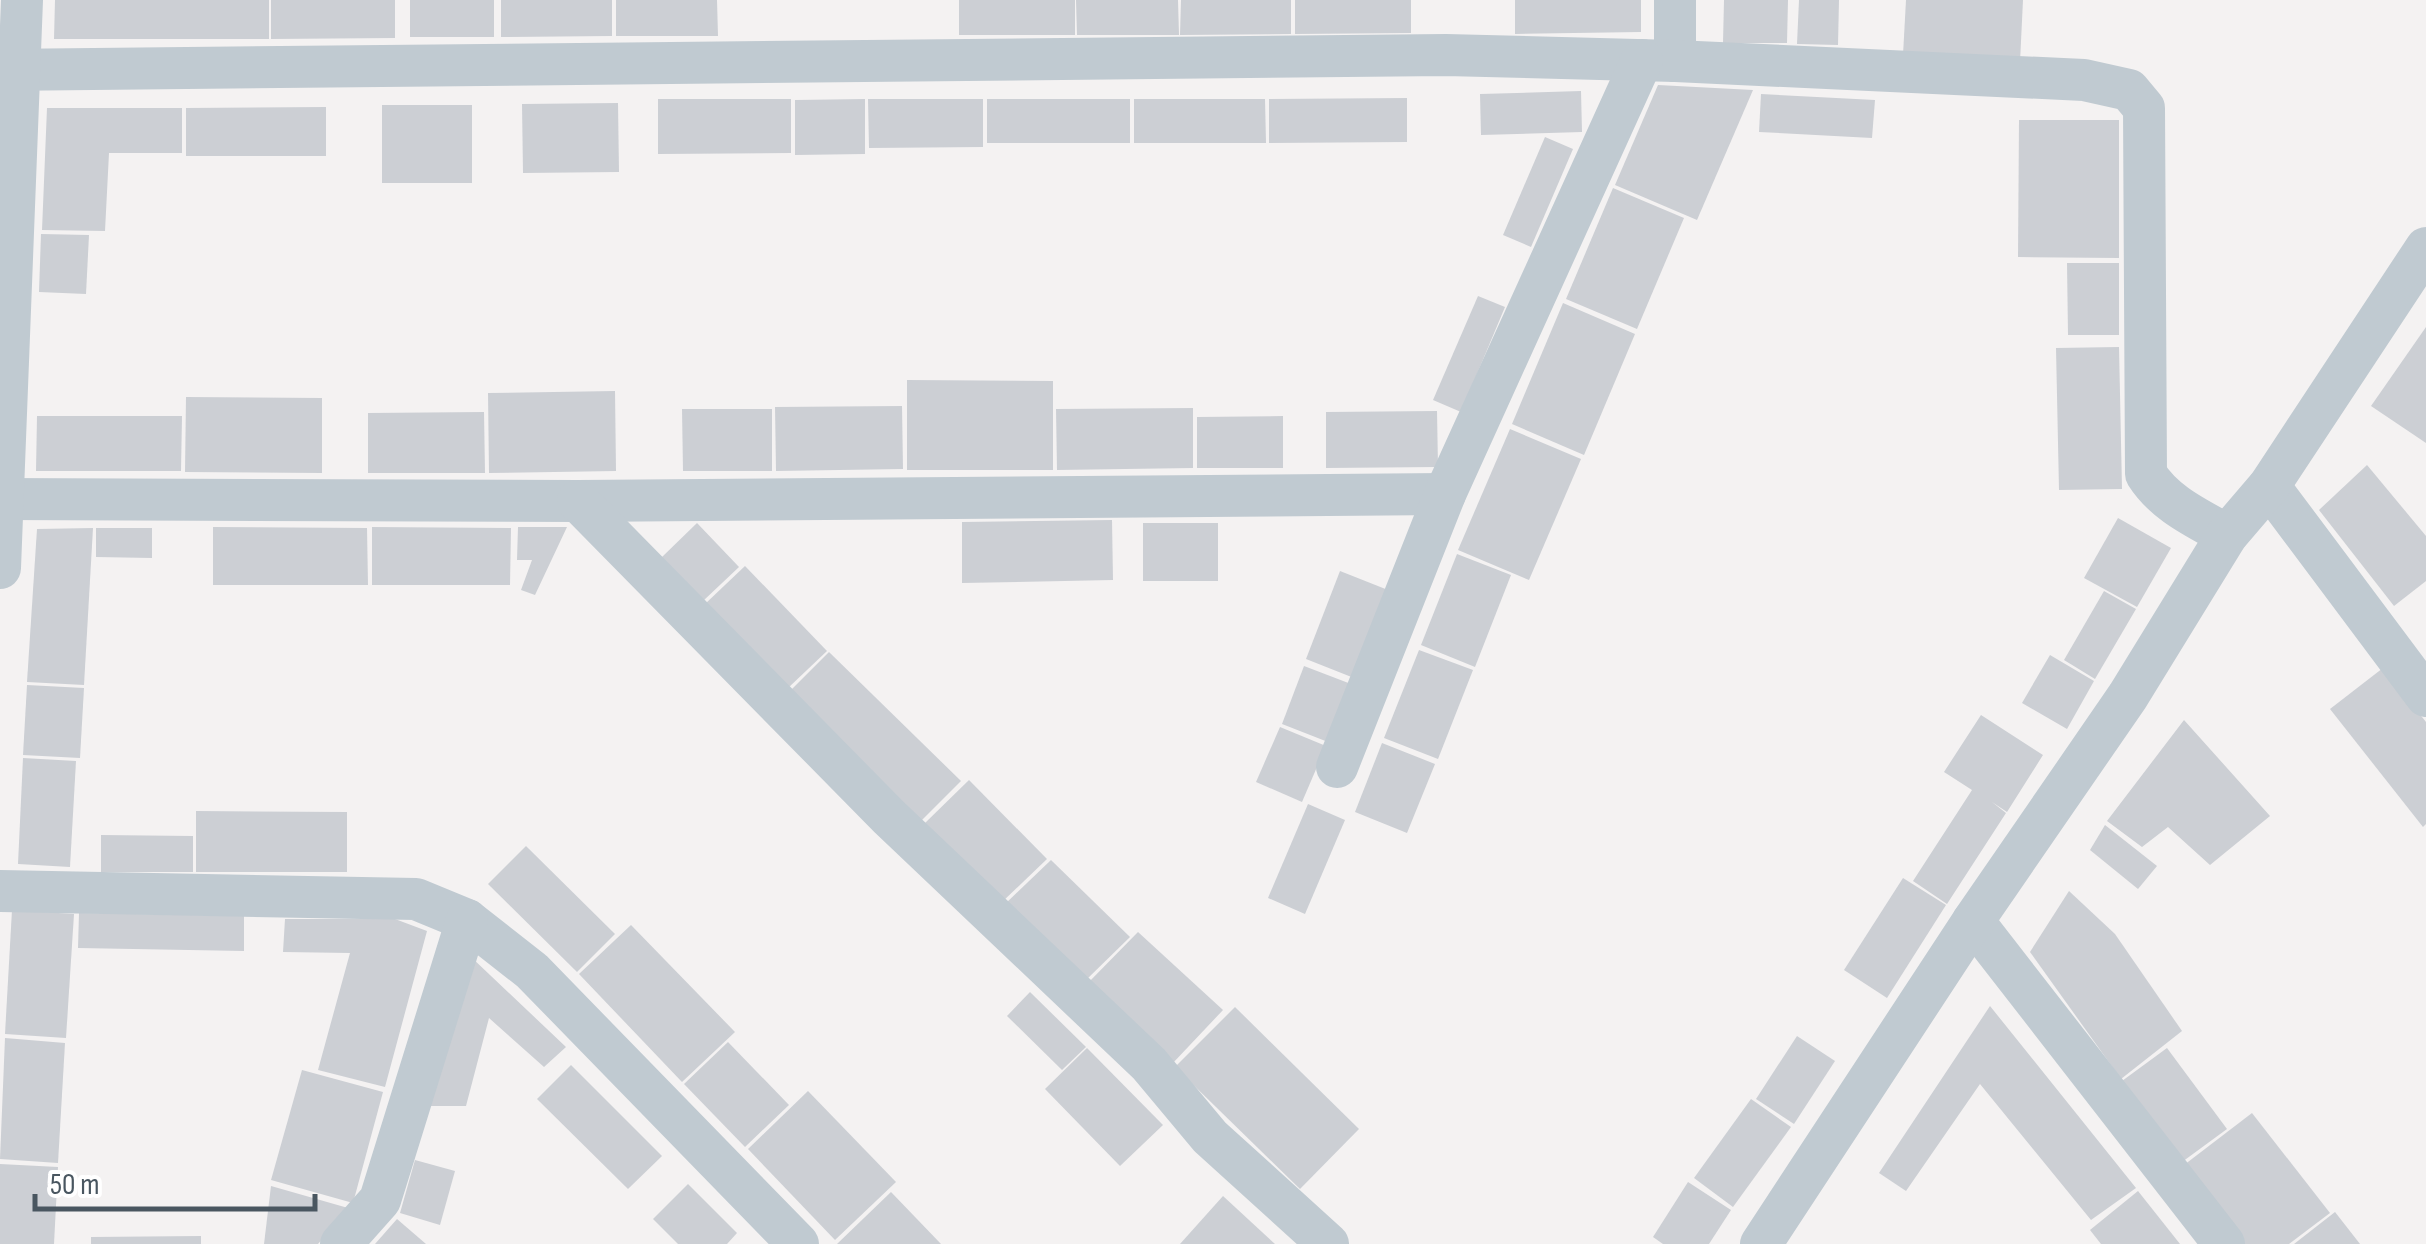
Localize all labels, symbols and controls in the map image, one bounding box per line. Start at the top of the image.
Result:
scale bar [35,1149,315,1211]
text: 50 m [50,1167,99,1203]

